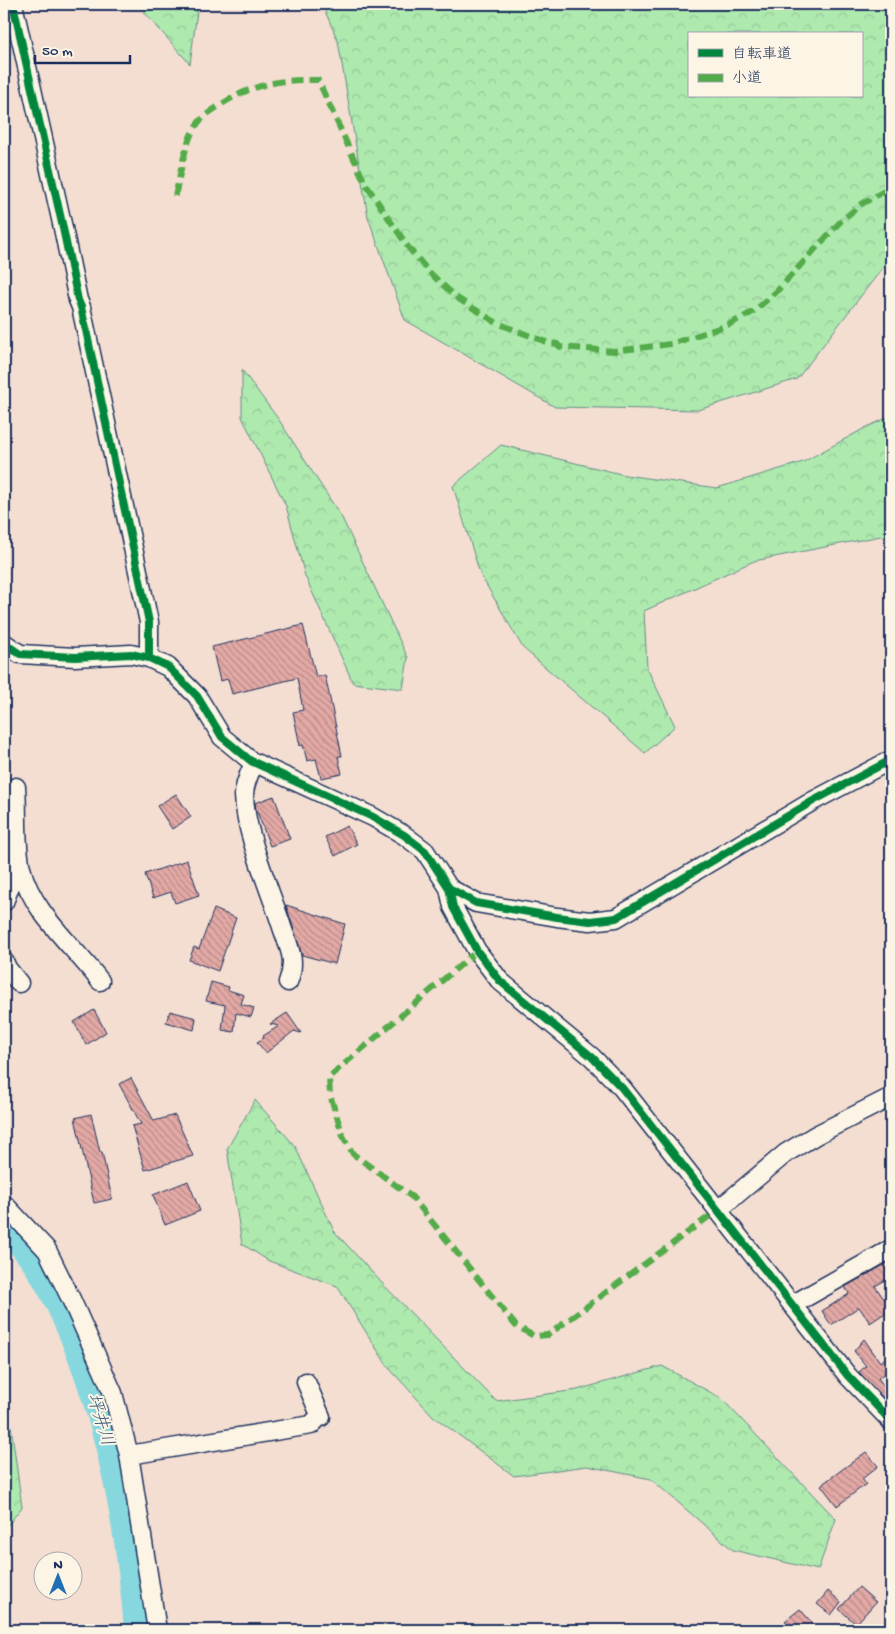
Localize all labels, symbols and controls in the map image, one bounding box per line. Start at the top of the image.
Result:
scale bar [35,32,130,64]
legend [688,32,862,98]
text: 50 m [42,43,73,61]
text: 自転車道 [732,45,792,64]
text: 小道 [732,70,762,88]
water label: 坪井川 [81,1391,118,1449]
north arrow [32,1552,82,1602]
text: N [53,1557,63,1574]

